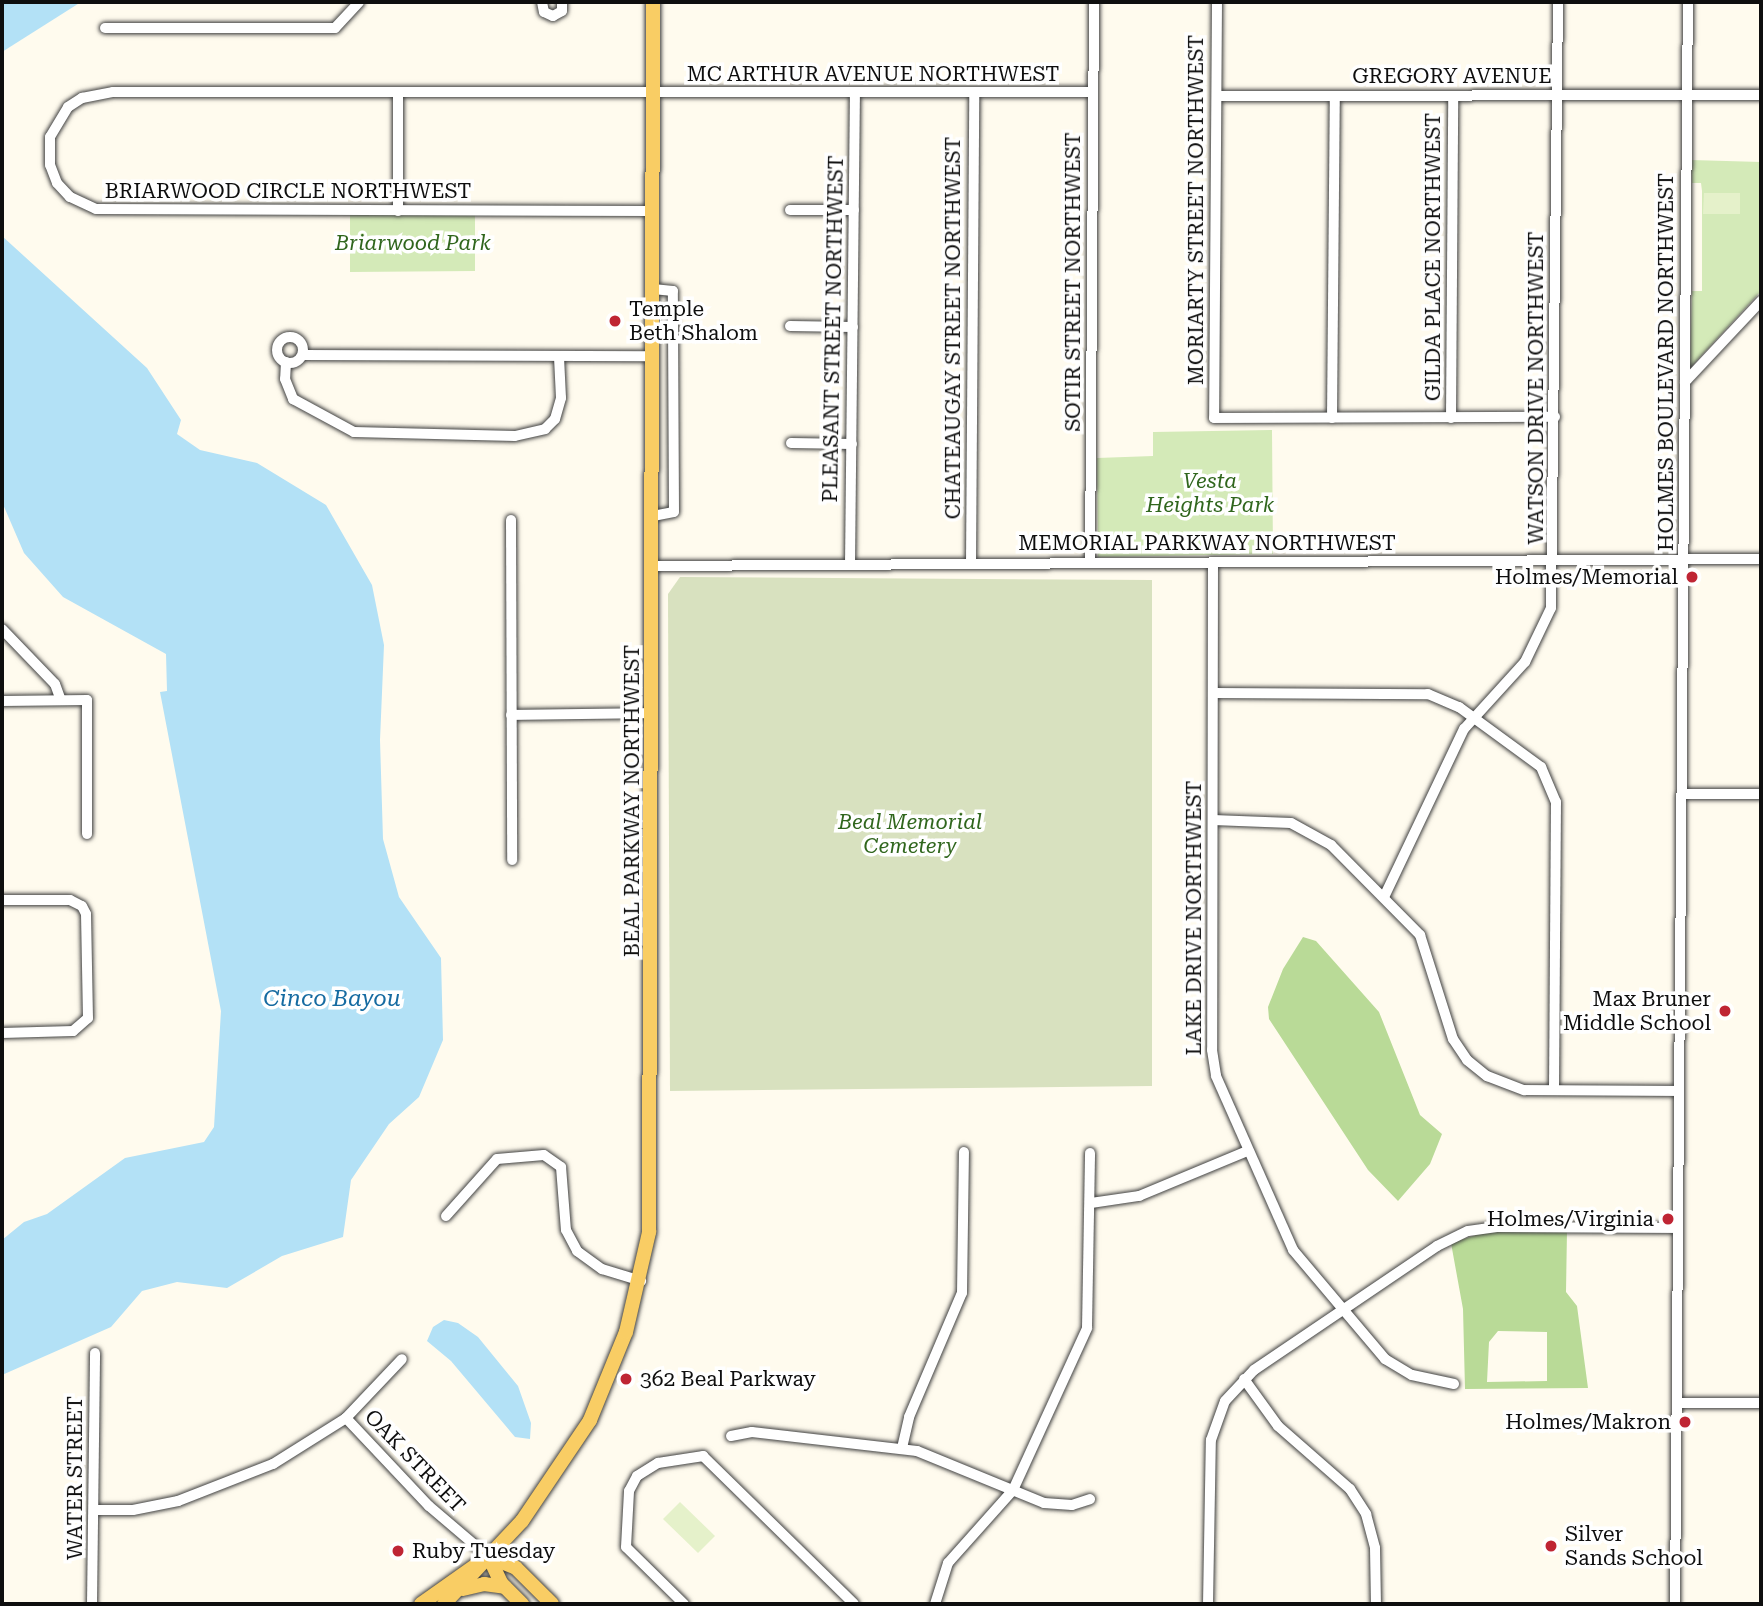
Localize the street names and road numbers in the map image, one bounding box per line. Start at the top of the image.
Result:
street label: MORIARTY STREET NORTHWEST [1183,35,1209,385]
street label: MC ARTHUR AVENUE NORTHWEST [687,61,1059,87]
street label: GREGORY AVENUE [1352,63,1552,89]
street label: GILDA PLACE NORTHWEST [1420,113,1446,401]
street label: SOTIR STREET NORTHWEST [1060,132,1086,432]
street label: CHATEAUGAY STREET NORTHWEST [940,137,966,519]
street label: PLEASANT STREET NORTHWEST [817,155,849,503]
street label: HOLMES BOULEVARD NORTHWEST [1653,173,1679,551]
street label: BRIARWOOD CIRCLE NORTHWEST [105,178,471,204]
street label: WATSON DRIVE NORTHWEST [1523,231,1549,545]
street label: MEMORIAL PARKWAY NORTHWEST [1018,530,1396,556]
street label: BEAL PARKWAY NORTHWEST [619,645,645,957]
street label: LAKE DRIVE NORTHWEST [1181,781,1207,1055]
street label: WATER STREET [62,1396,88,1560]
street label: OAK STREET [359,1404,471,1518]

